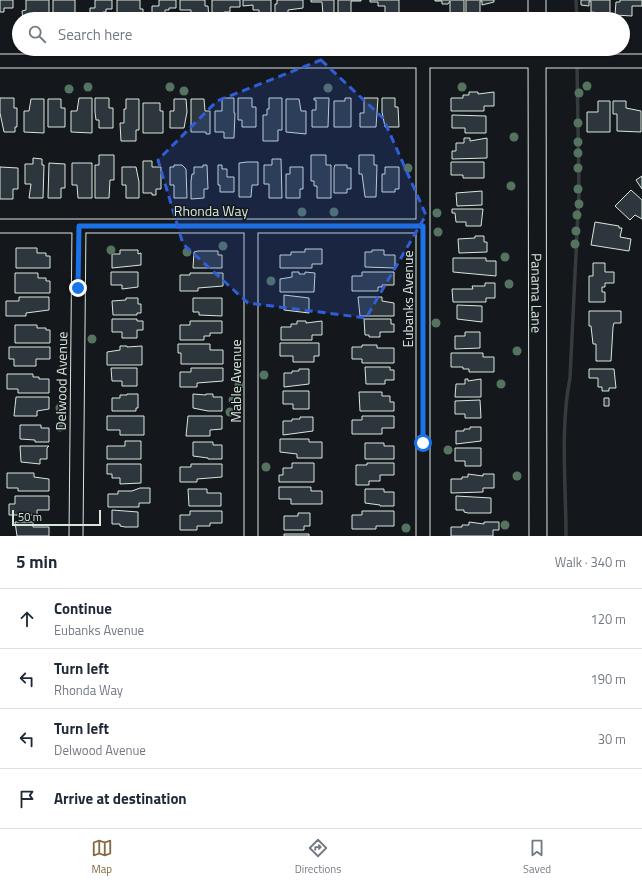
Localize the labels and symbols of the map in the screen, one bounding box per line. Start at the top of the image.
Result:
street label: Rhonda Way [174,200,248,221]
street label: Eubanks Avenue [397,250,418,348]
street label: Panama Lane [527,253,548,333]
route end [69,279,87,297]
street label: Delwood Avenue [50,331,72,431]
street label: Mable Avenue [225,339,246,423]
route start [414,434,432,452]
scale bar [12,508,101,527]

